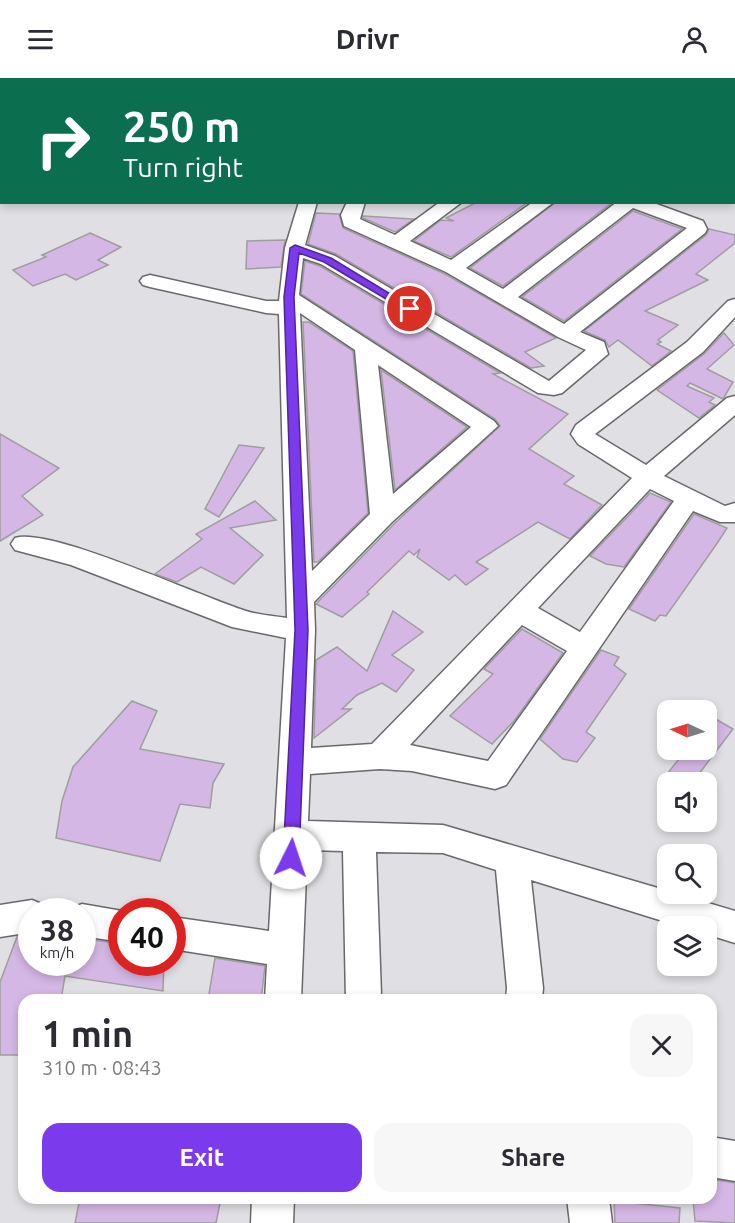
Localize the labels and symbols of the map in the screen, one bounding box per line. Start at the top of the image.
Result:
pin [384,283,435,334]
north arrow [657,700,717,760]
position arrow [259,826,323,890]
speed limit sign: 40 [108,898,186,976]

